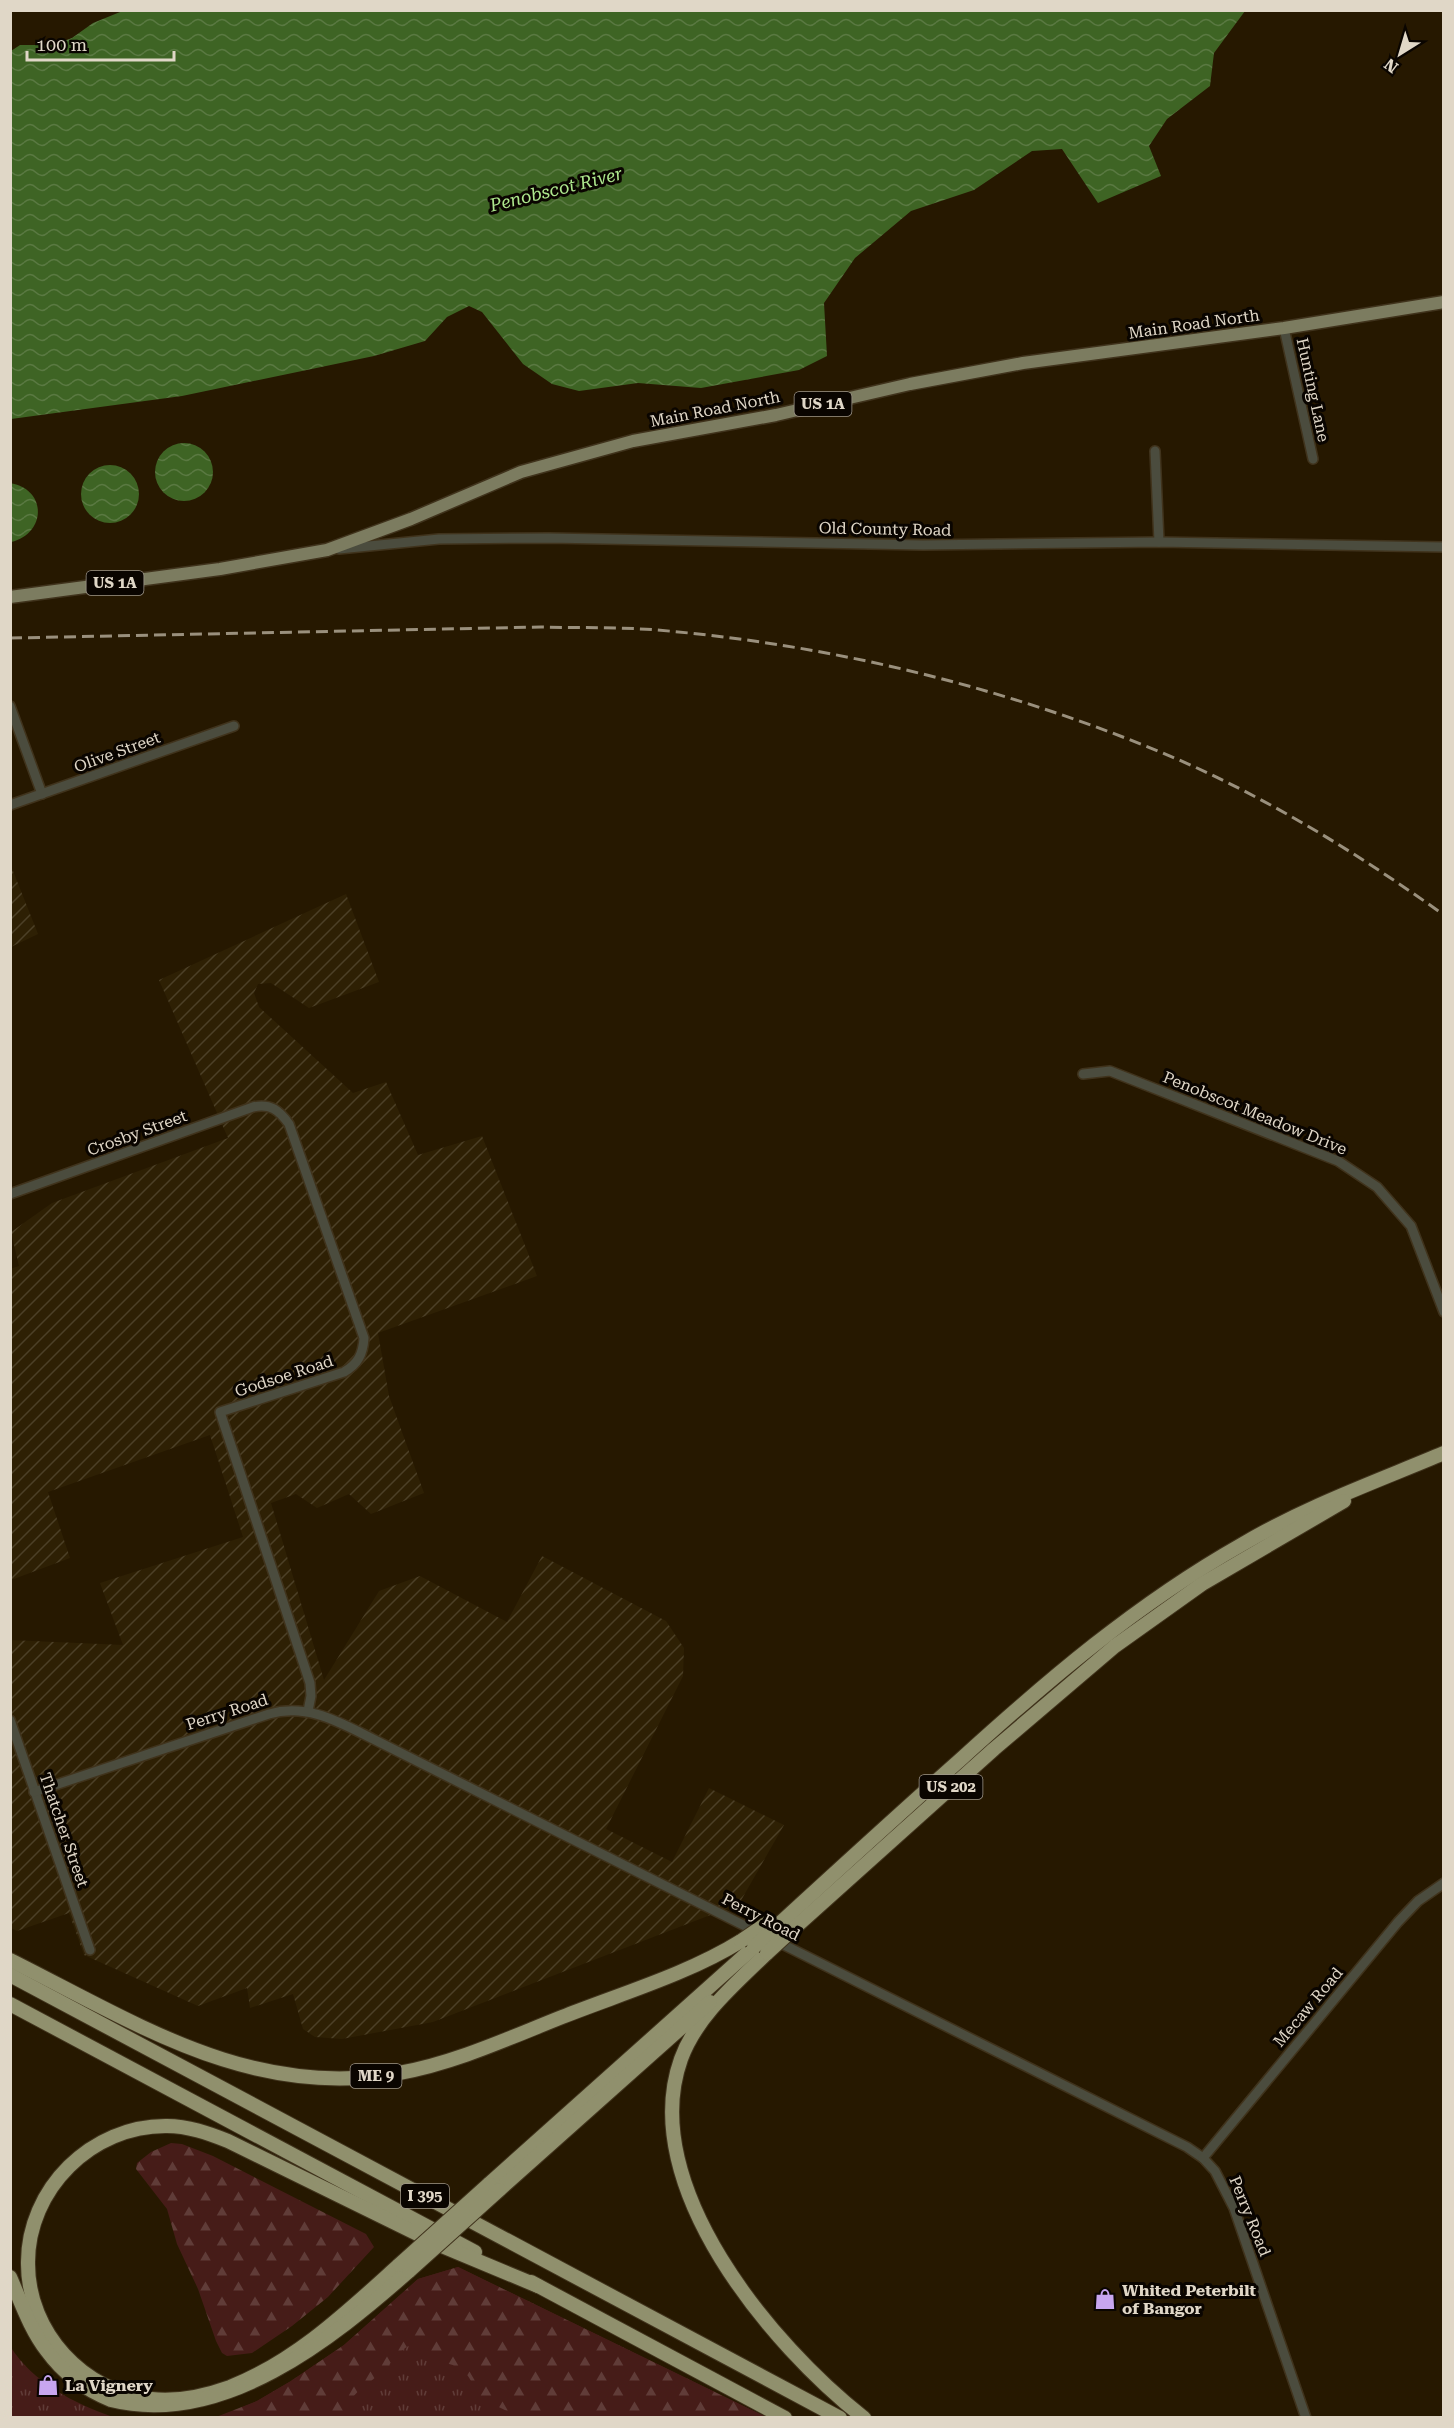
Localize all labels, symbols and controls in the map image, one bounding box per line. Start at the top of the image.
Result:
scale bar [27,24,174,62]
north arrow [1370,24,1430,84]
text: 100 m [36,34,87,55]
text: N [1381,54,1402,77]
water label: Penobscot River [487,162,625,216]
street label: Main Road North [1127,305,1261,343]
street label: Hunting Lane [1293,336,1333,444]
street label: Main Road North [648,387,782,431]
road number: US 1A [794,392,852,416]
street label: Old County Road [819,518,951,540]
road number: US 1A [86,571,144,595]
street label: Olive Street [71,728,163,776]
street label: Penobscot Meadow Drive [1160,1067,1350,1159]
street label: Crosby Street [85,1106,190,1160]
street label: Godsoe Road [232,1351,336,1401]
street label: Perry Road [184,1690,270,1734]
street label: Thatcher Street [35,1770,93,1890]
road number: US 202 [920,1775,982,1799]
street label: Perry Road [719,1889,803,1945]
street label: Mecaw Road [1269,1963,1347,2051]
road number: ME 9 [350,2064,401,2088]
street label: Perry Road [1225,2173,1275,2259]
road number: I 395 [401,2184,449,2208]
place label: Whited Peterbilt of Bangor [1122,2281,1256,2318]
shop icon: Whited Peterbilt of Bangor [1093,2287,1117,2311]
shop icon: La Vignery [36,2373,60,2397]
place label: La Vignery [65,2376,153,2395]

